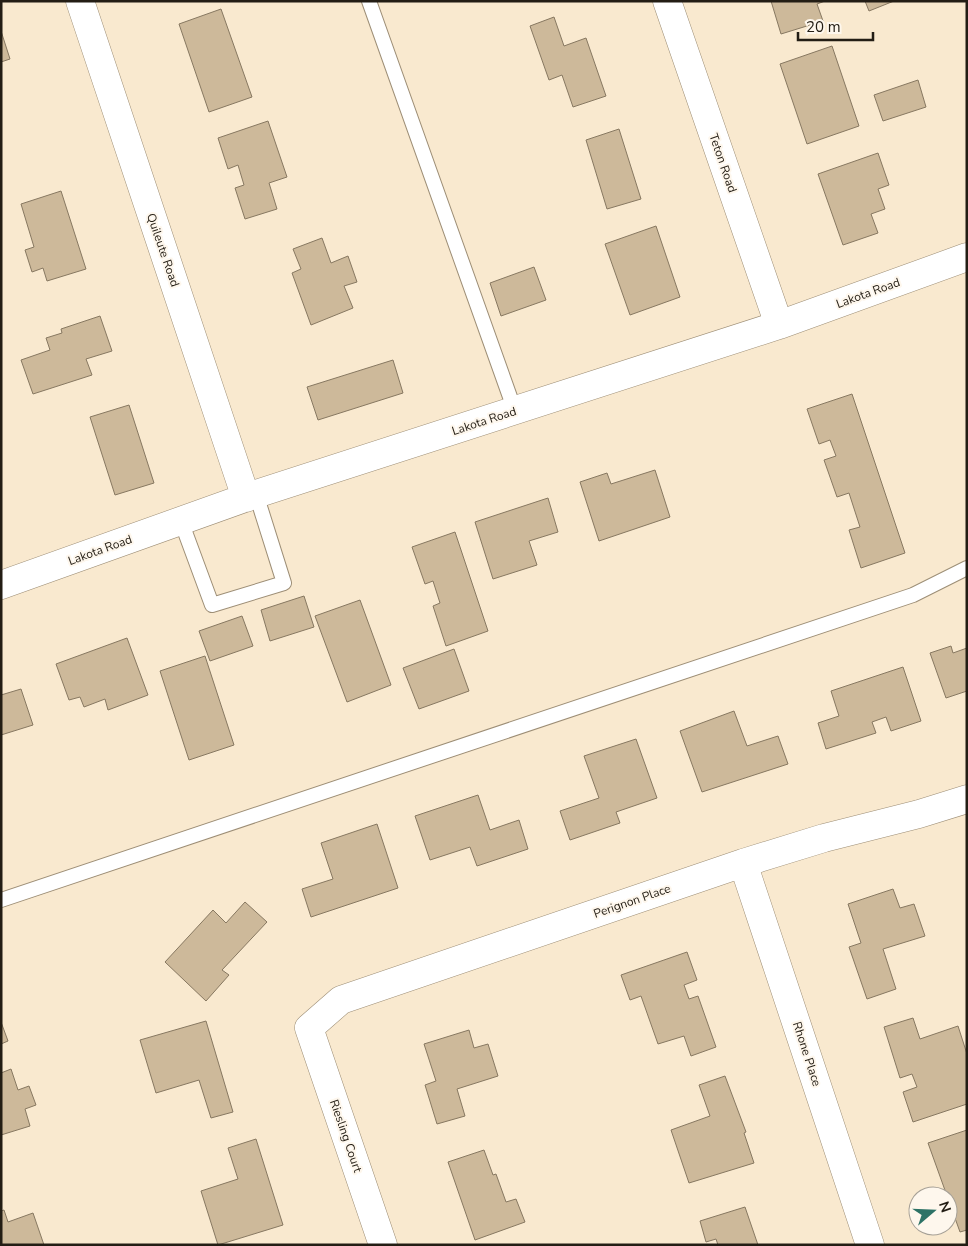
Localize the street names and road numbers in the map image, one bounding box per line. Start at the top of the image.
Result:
street label: Teton Road [705,131,741,195]
street label: Quileute Road [143,211,183,289]
street label: Lakota Road [834,274,902,312]
street label: Lakota Road [450,403,518,439]
street label: Lakota Road [66,531,134,569]
street label: Perignon Place [591,880,673,922]
street label: Rhone Place [789,1020,825,1088]
street label: Riesling Court [326,1097,366,1175]

